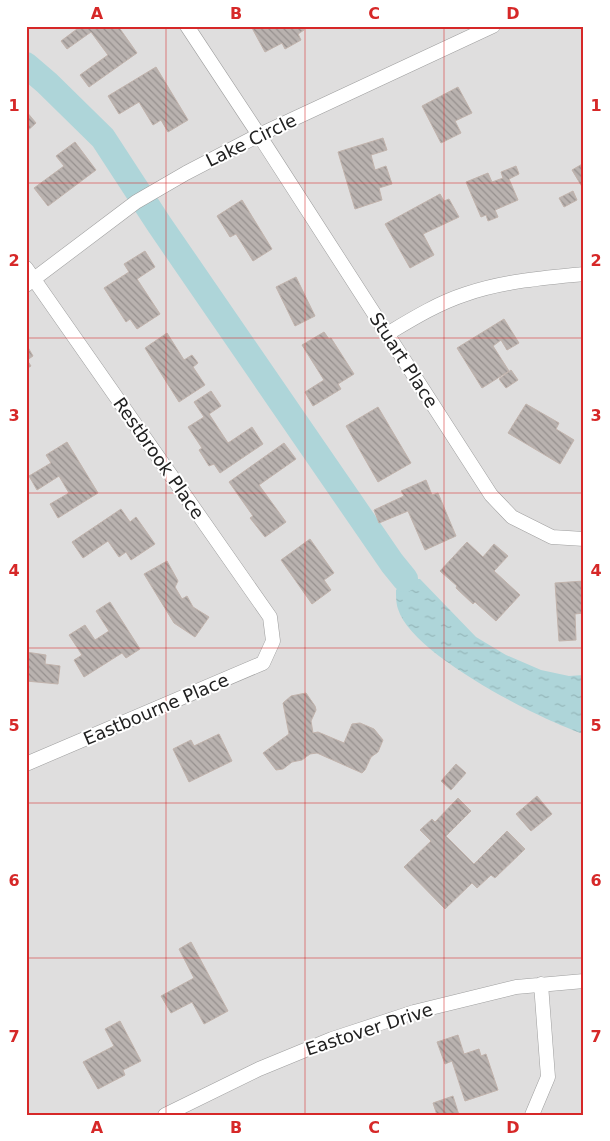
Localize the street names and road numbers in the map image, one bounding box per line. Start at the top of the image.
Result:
street label: Lake Circle [202,109,300,171]
street label: Stuart Place [366,309,442,411]
street label: Restbrook Place [109,393,209,523]
street label: Eastbourne Place [80,669,232,749]
street label: Eastover Drive [303,999,435,1059]

